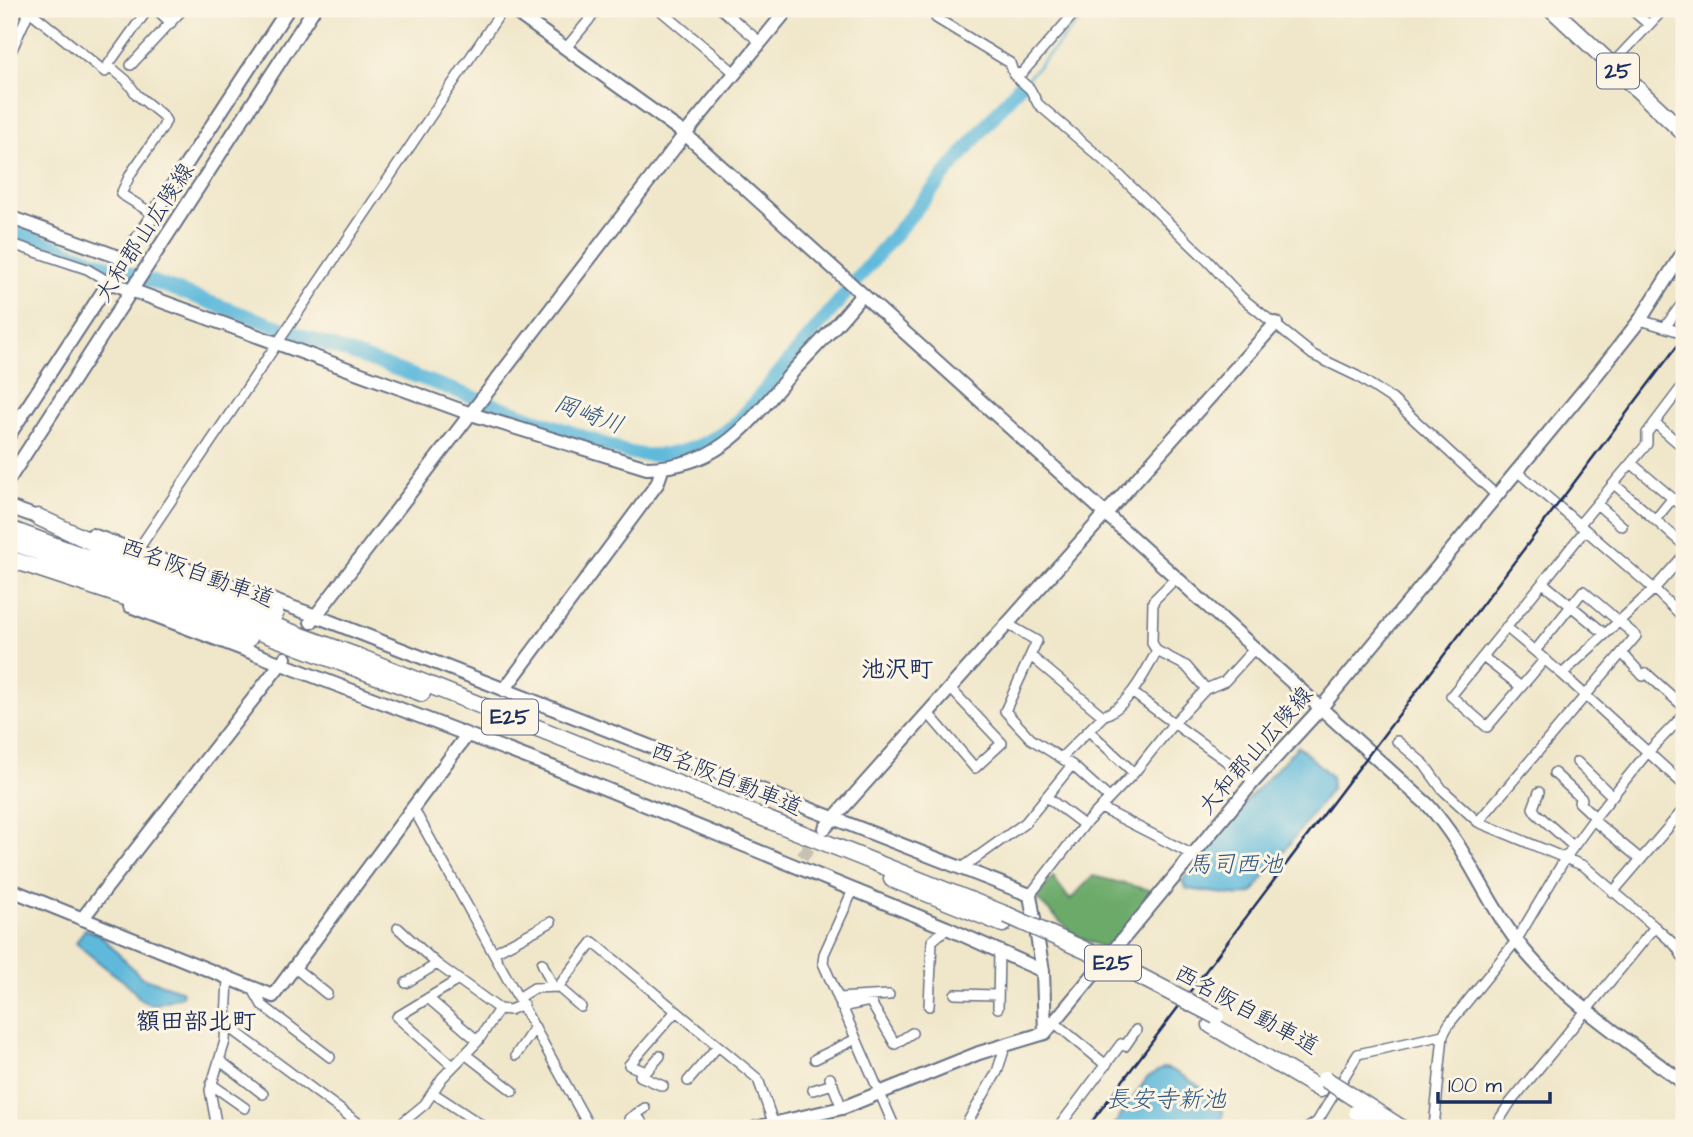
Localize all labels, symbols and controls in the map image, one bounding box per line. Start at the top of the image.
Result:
road number: 25 [1597,54,1639,88]
street label: 大和郡山広陵線 [88,156,202,309]
water label: 岡崎川 [549,387,628,443]
street label: 西名阪自動車道 [117,530,279,616]
district label: 池沢町 [861,653,933,687]
street label: 大和郡山広陵線 [1191,679,1321,822]
road number: E25 [482,700,538,734]
street label: 西名阪自動車道 [646,734,807,824]
water label: 馬司西池 [1187,848,1284,882]
road number: E25 [1085,946,1141,981]
street label: 西名阪自動車道 [1168,957,1325,1063]
district label: 額田部北町 [136,1005,256,1039]
scale bar [1438,1060,1550,1104]
text: 100 m [1448,1071,1503,1100]
water label: 長安寺新池 [1106,1083,1227,1117]

